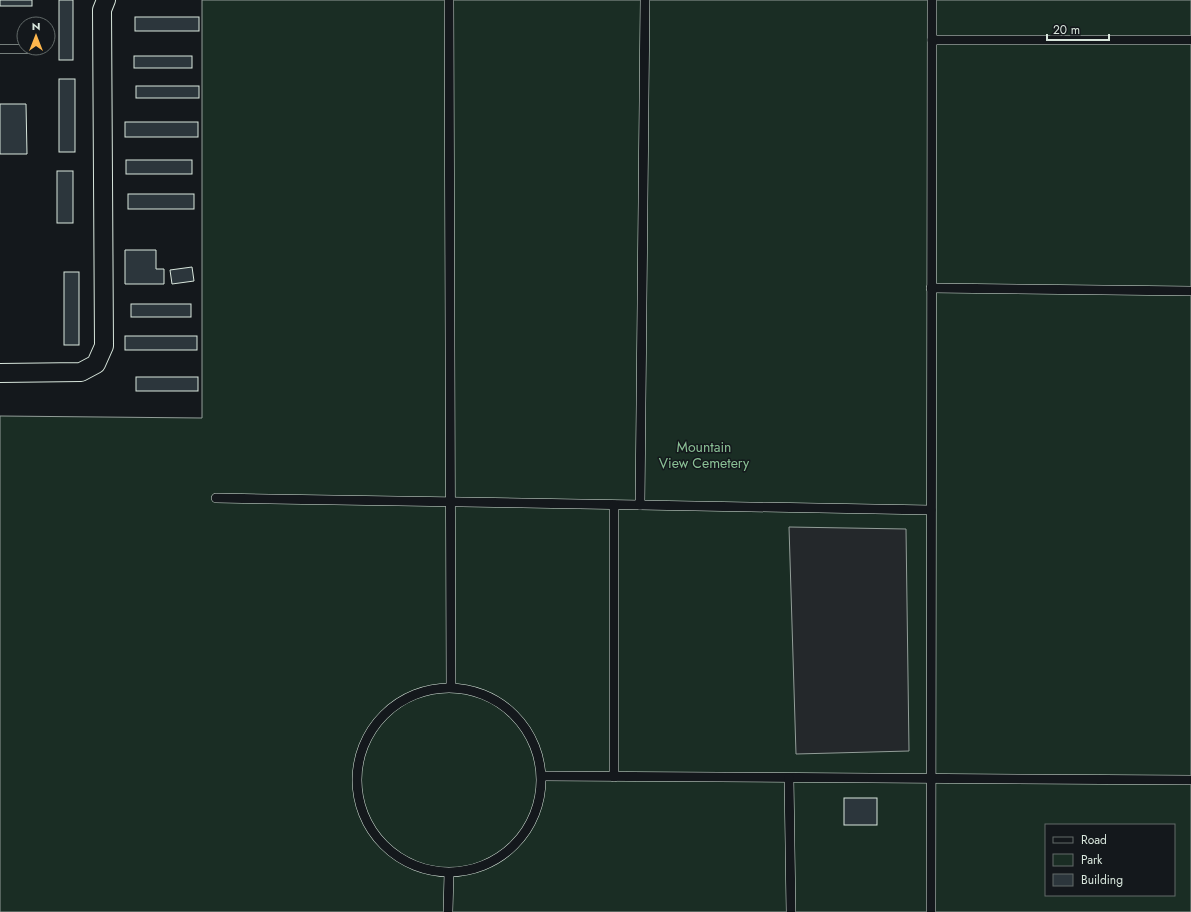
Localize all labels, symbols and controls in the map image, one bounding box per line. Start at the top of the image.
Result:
north arrow [16,16,56,56]
scale bar [1047,16,1109,42]
text: N [32,18,40,34]
text: 20 m [1053,21,1080,39]
park label: Mountain View Cemetery [659,437,750,473]
legend [1045,824,1175,896]
text: Road [1081,831,1107,849]
text: Park [1081,851,1103,869]
text: Building [1081,871,1123,889]

